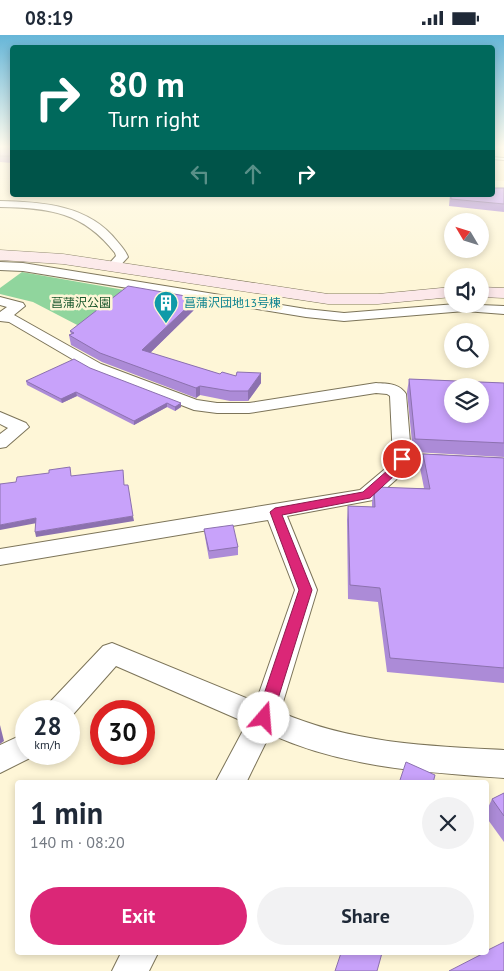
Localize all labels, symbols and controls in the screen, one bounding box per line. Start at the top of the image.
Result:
text: 08:19 [25,6,73,30]
text: 80 m [108,61,185,107]
icon: right [25,65,90,130]
text: Turn right [108,105,200,133]
icon: left [186,160,214,188]
icon: ahead [239,160,267,188]
icon: right [292,160,320,188]
north arrow [444,213,489,257]
map controls [444,213,489,423]
button: sound [444,268,489,313]
building icon: 菖蒲沢団地13号棟 [153,290,179,324]
park label: 菖蒲沢公園 [51,295,111,310]
place label: 菖蒲沢団地13号棟 [184,295,281,310]
button: search [444,323,489,368]
button: layers [444,378,489,423]
pin [381,438,423,480]
icon: arrive [388,445,416,473]
position arrow [237,691,289,743]
speed limit sign: 30 [90,700,155,765]
text: 28 [33,710,62,742]
text: km/h [34,737,61,752]
text: 1 min [30,793,103,832]
button: close [422,797,474,849]
text: 140 m · 08:20 [30,832,125,852]
button: Exit [30,887,247,945]
button: Share [257,887,474,945]

